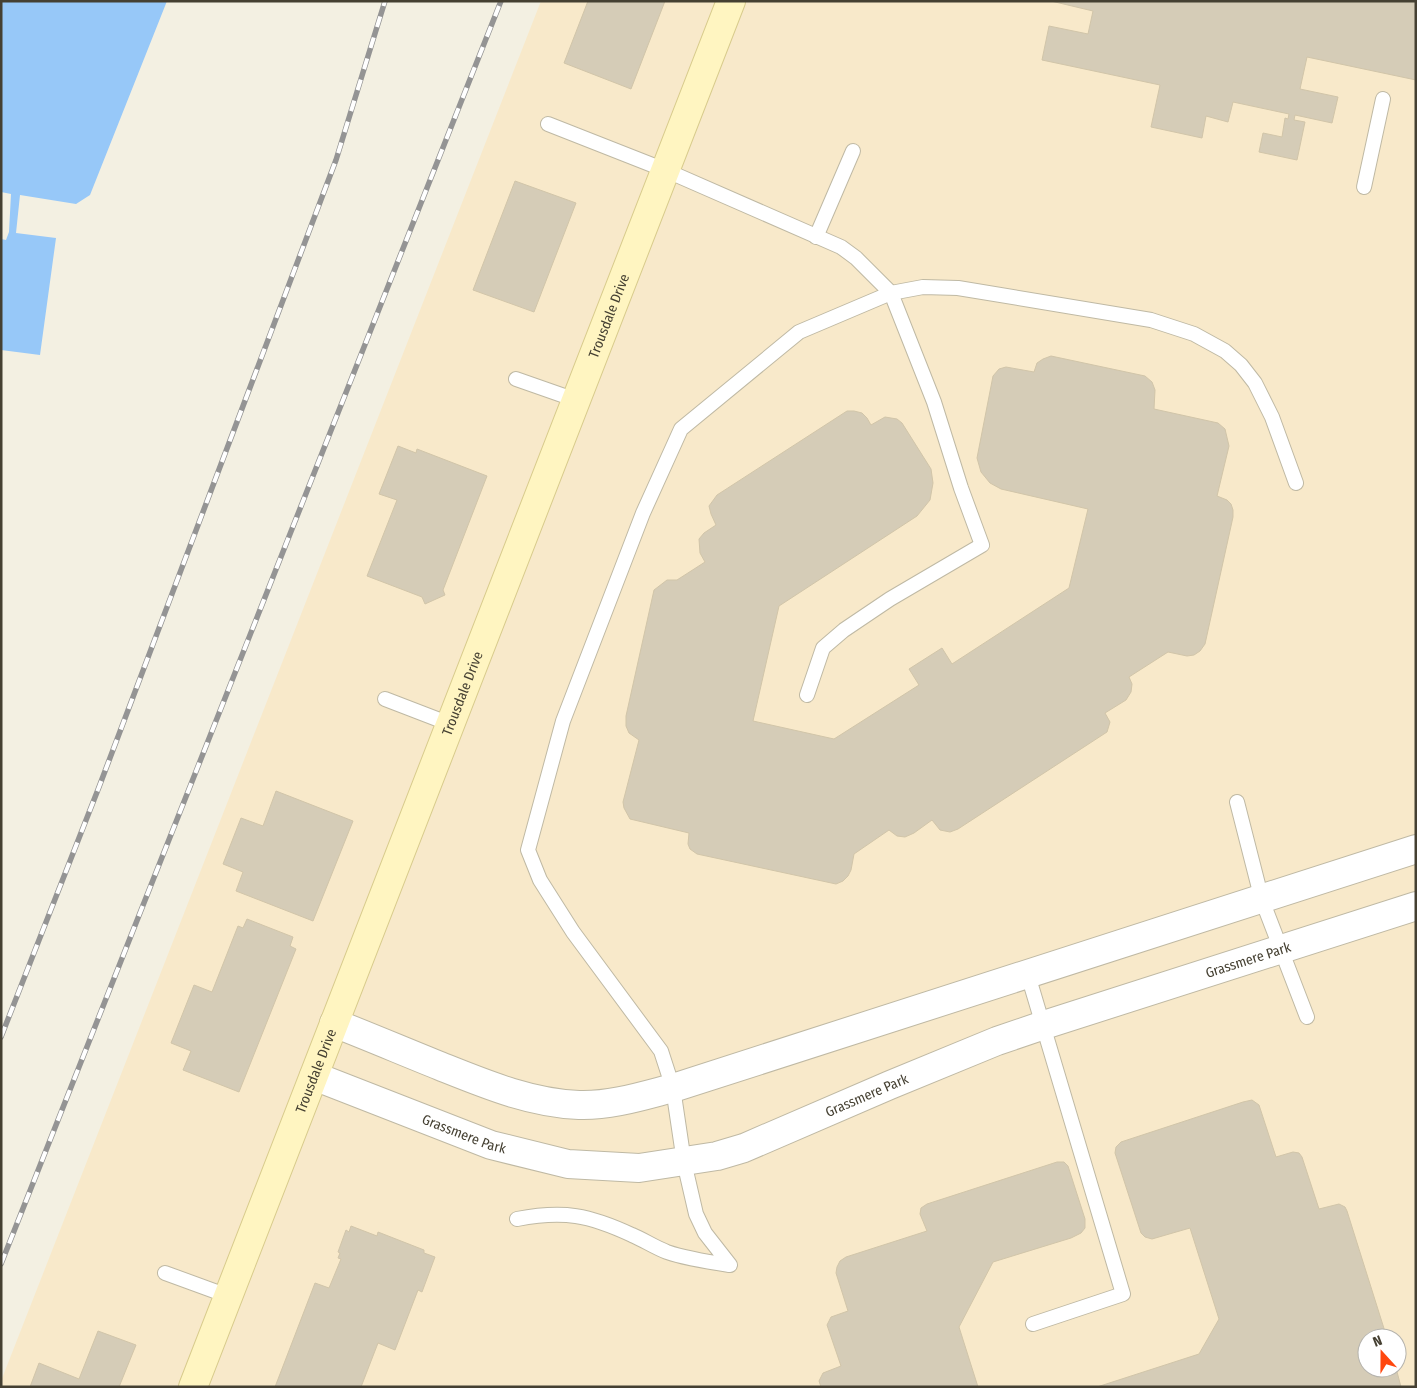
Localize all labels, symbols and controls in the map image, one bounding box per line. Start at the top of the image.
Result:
street label: Trousdale Drive [585,271,633,360]
street label: Trousdale Drive [438,649,486,738]
street label: Grassmere Park [1203,938,1293,981]
street label: Trousdale Drive [292,1026,340,1116]
street label: Grassmere Park [823,1070,911,1120]
street label: Grassmere Park [420,1111,508,1157]
north arrow [1357,1328,1407,1378]
text: N [1371,1332,1384,1351]

